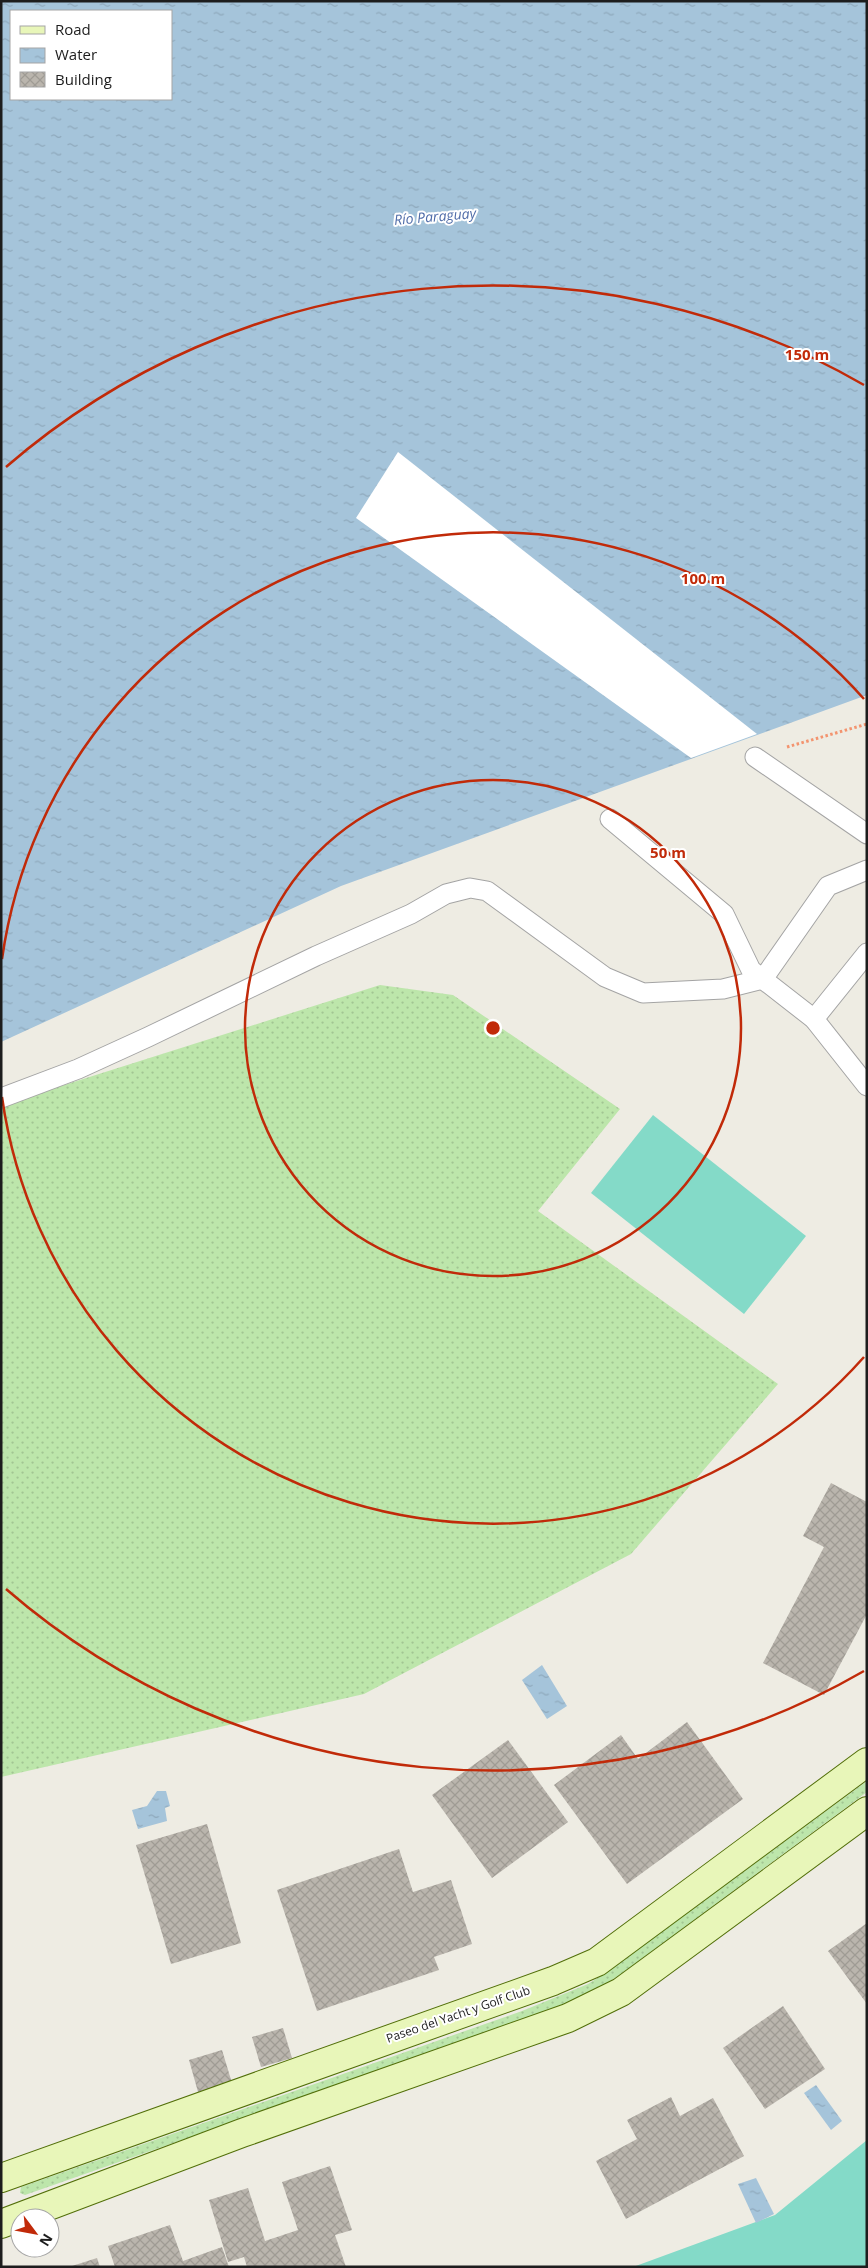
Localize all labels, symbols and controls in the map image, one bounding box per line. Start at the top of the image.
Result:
legend [10,10,172,100]
text: Road [55,19,91,39]
text: Water [55,44,97,64]
text: Building [55,69,112,89]
water label: Río Paraguay [393,203,478,229]
text: 150 m [785,344,829,364]
text: 100 m [681,568,725,588]
text: 50 m [650,842,686,862]
centre of rings [484,1019,502,1037]
street label: Paseo del Yacht y Golf Club [384,1981,532,2047]
north arrow [10,2208,60,2258]
text: N [35,2230,58,2250]

